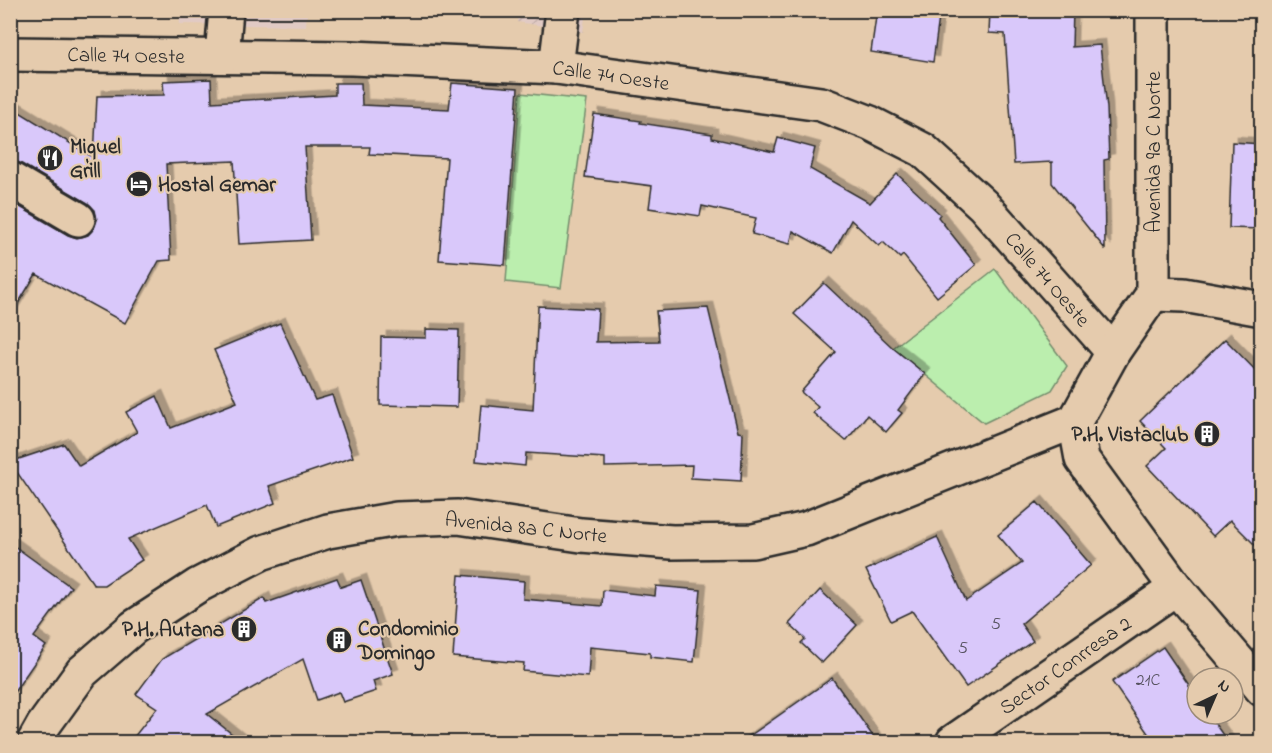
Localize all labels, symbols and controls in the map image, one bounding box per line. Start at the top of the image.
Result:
street label: Calle 74 Oeste [67,41,186,73]
street label: Calle 74 Oeste [550,54,672,100]
street label: Avenida 9a C Norte [1140,71,1170,233]
place label: Miguel Grill [70,133,121,187]
restaurant icon: Miguel Grill [35,143,65,173]
hotel icon: Hostal Gemar [124,169,154,199]
place label: Hostal Gemar [158,171,276,201]
street label: Calle 74 Oeste [997,226,1097,335]
building icon: P.H. Vistaclub [1192,419,1222,449]
place label: P.H. Vistaclub [1071,421,1189,451]
street label: Avenida 8a C Norte [443,506,609,552]
street label: Sector Conrresa 2 [994,610,1138,723]
house number: 5 [991,612,1001,638]
building icon: P.H. Autana [229,614,259,644]
place label: Condominio Domingo [357,615,459,671]
place label: P.H. Autana [122,616,224,646]
building icon: Condominio Domingo [324,625,354,655]
house number: 5 [958,636,968,662]
north arrow [1185,666,1245,726]
house number: 21C [1136,668,1160,694]
text: N [1212,674,1236,699]

